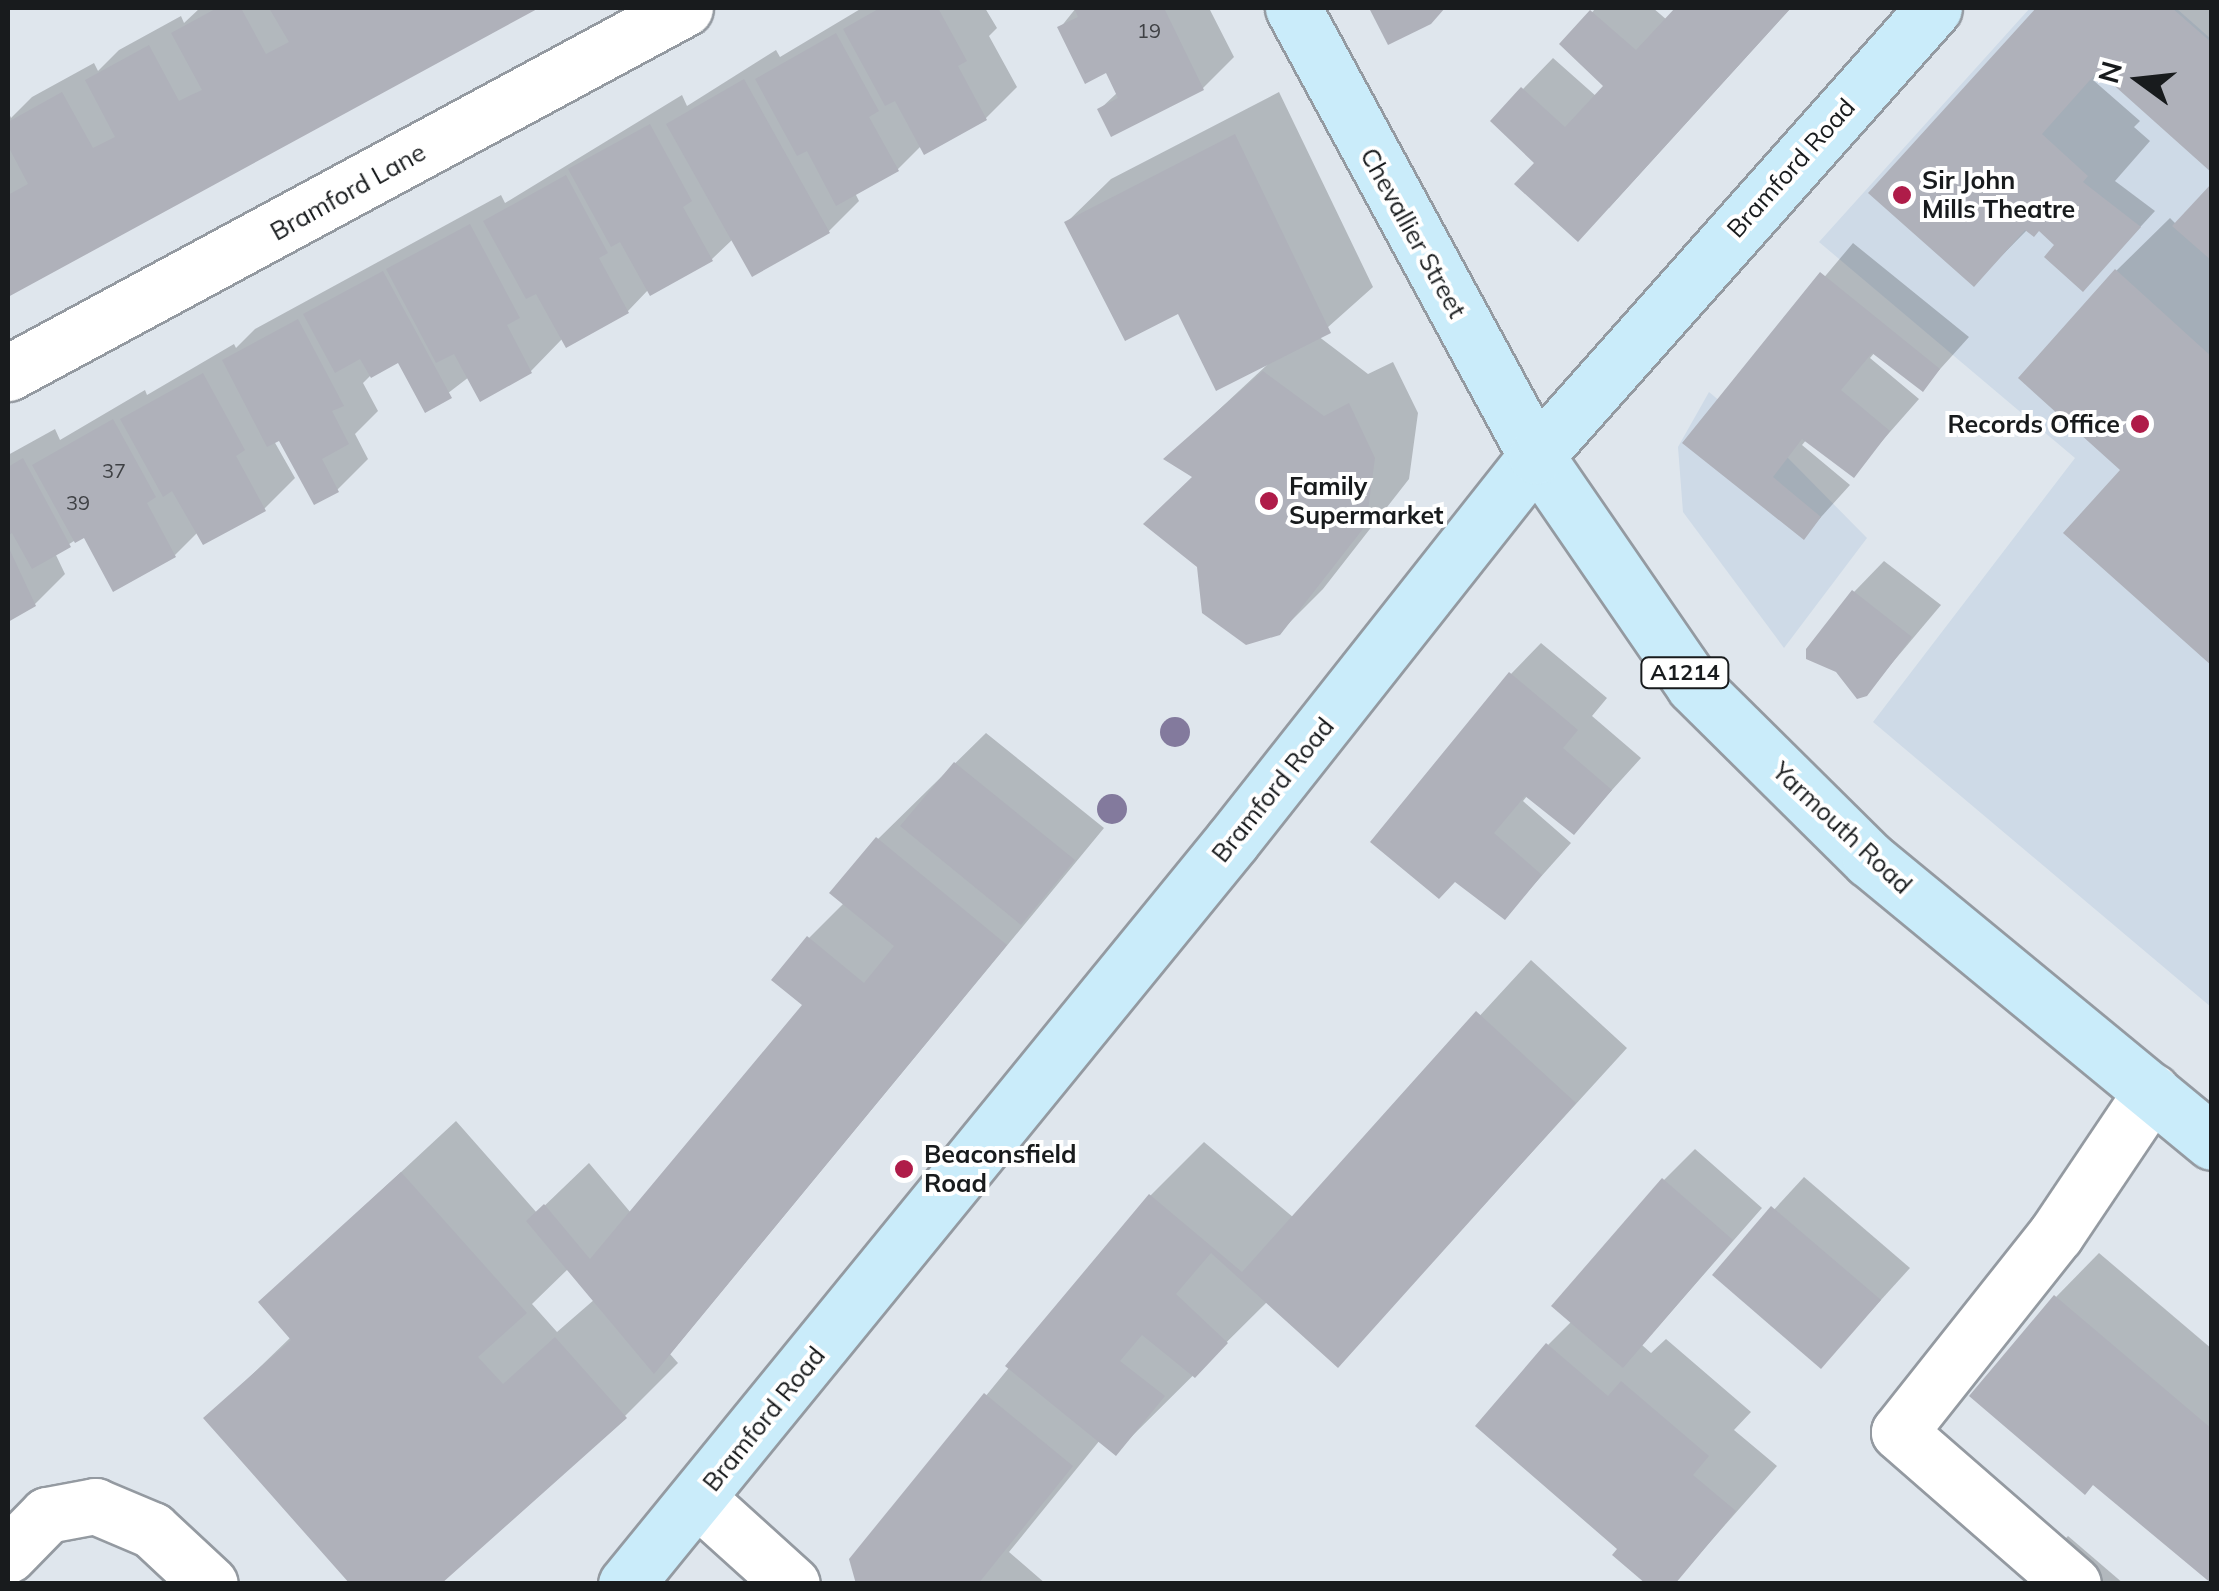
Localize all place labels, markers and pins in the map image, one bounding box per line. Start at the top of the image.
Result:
place label: Sir John Mills Theatre [1922,166,2075,225]
marker: Sir John Mills Theatre [1891,184,1913,206]
place label: Records Office [1947,409,2120,439]
marker: Records Office [2129,413,2151,435]
place label: Family Supermarket [1289,472,1444,531]
marker: Family Supermarket [1258,490,1280,512]
place label: Beaconsfield Road [924,1140,1077,1199]
marker: Beaconsfield Road [893,1158,915,1180]

